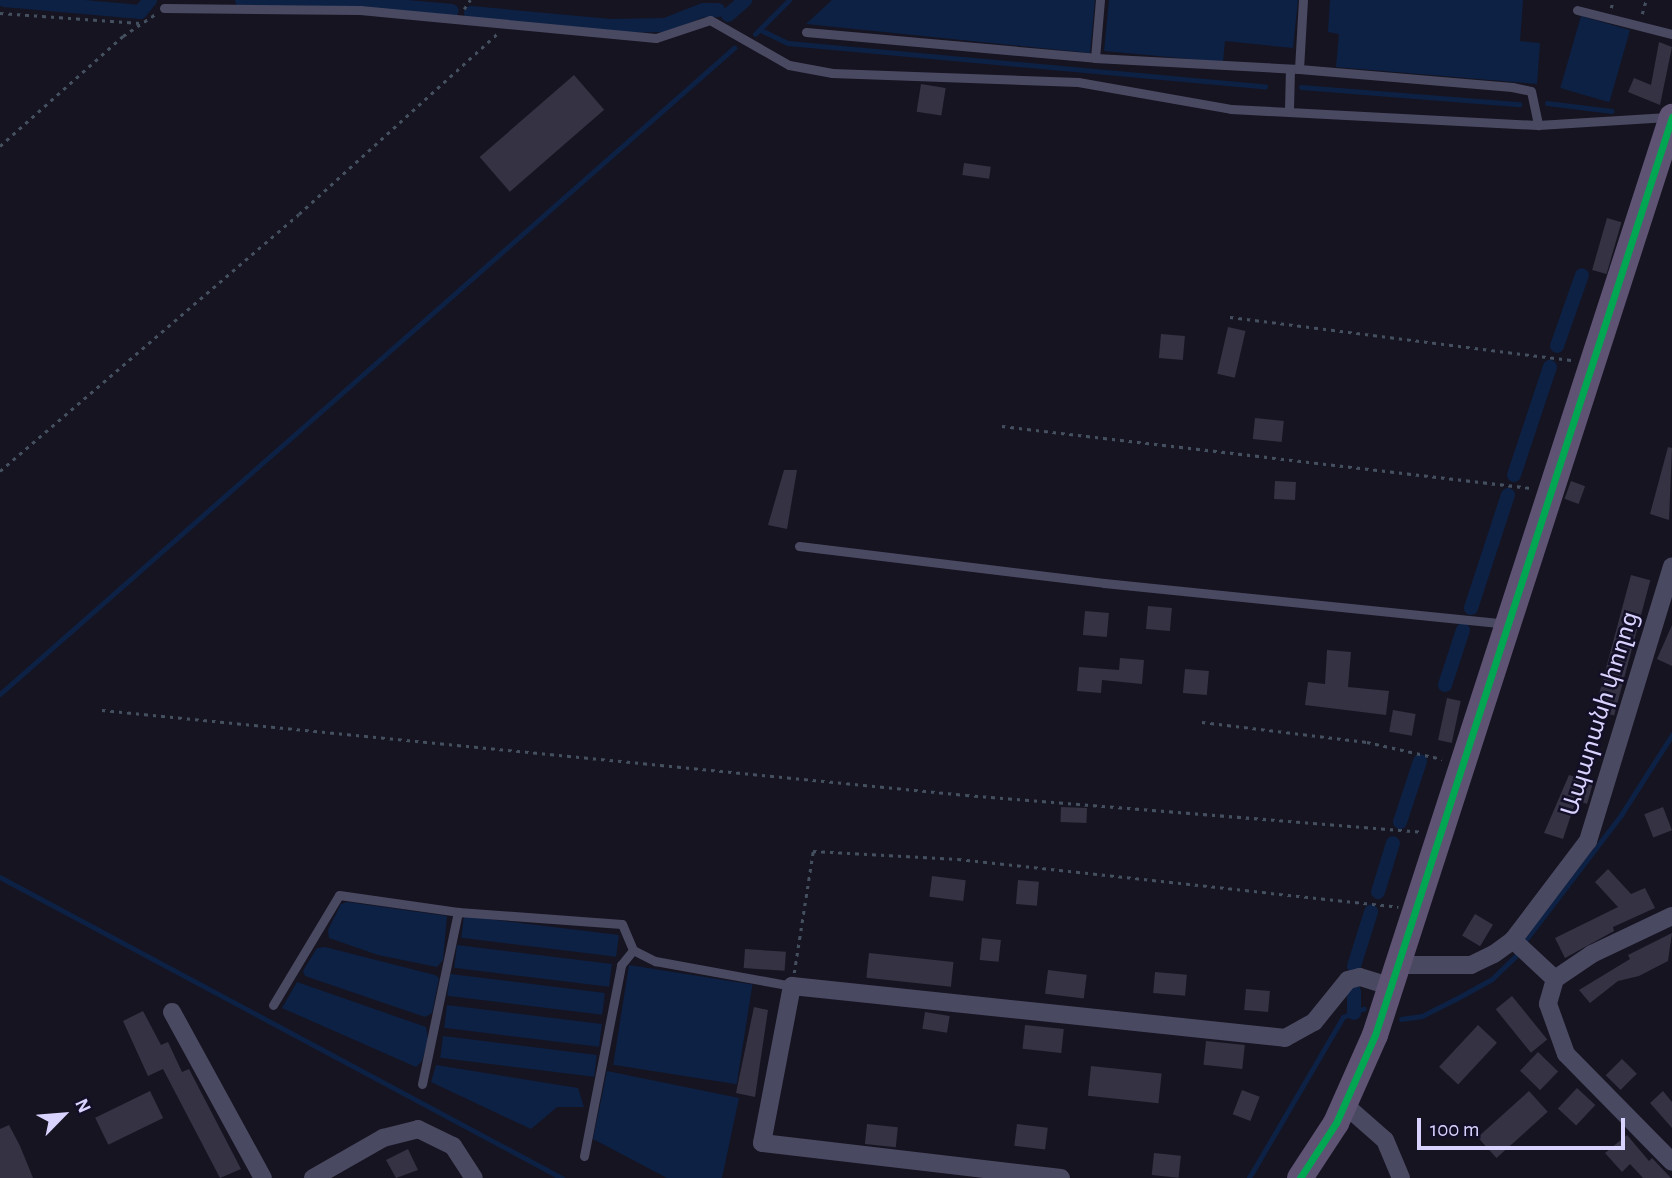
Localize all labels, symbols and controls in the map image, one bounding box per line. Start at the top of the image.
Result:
street label: Ապարանի փողոց [1556,608,1646,820]
north arrow [28,1080,98,1150]
text: N [71,1096,94,1116]
scale bar [1420,1104,1628,1148]
text: 100 m [1430,1119,1480,1140]

